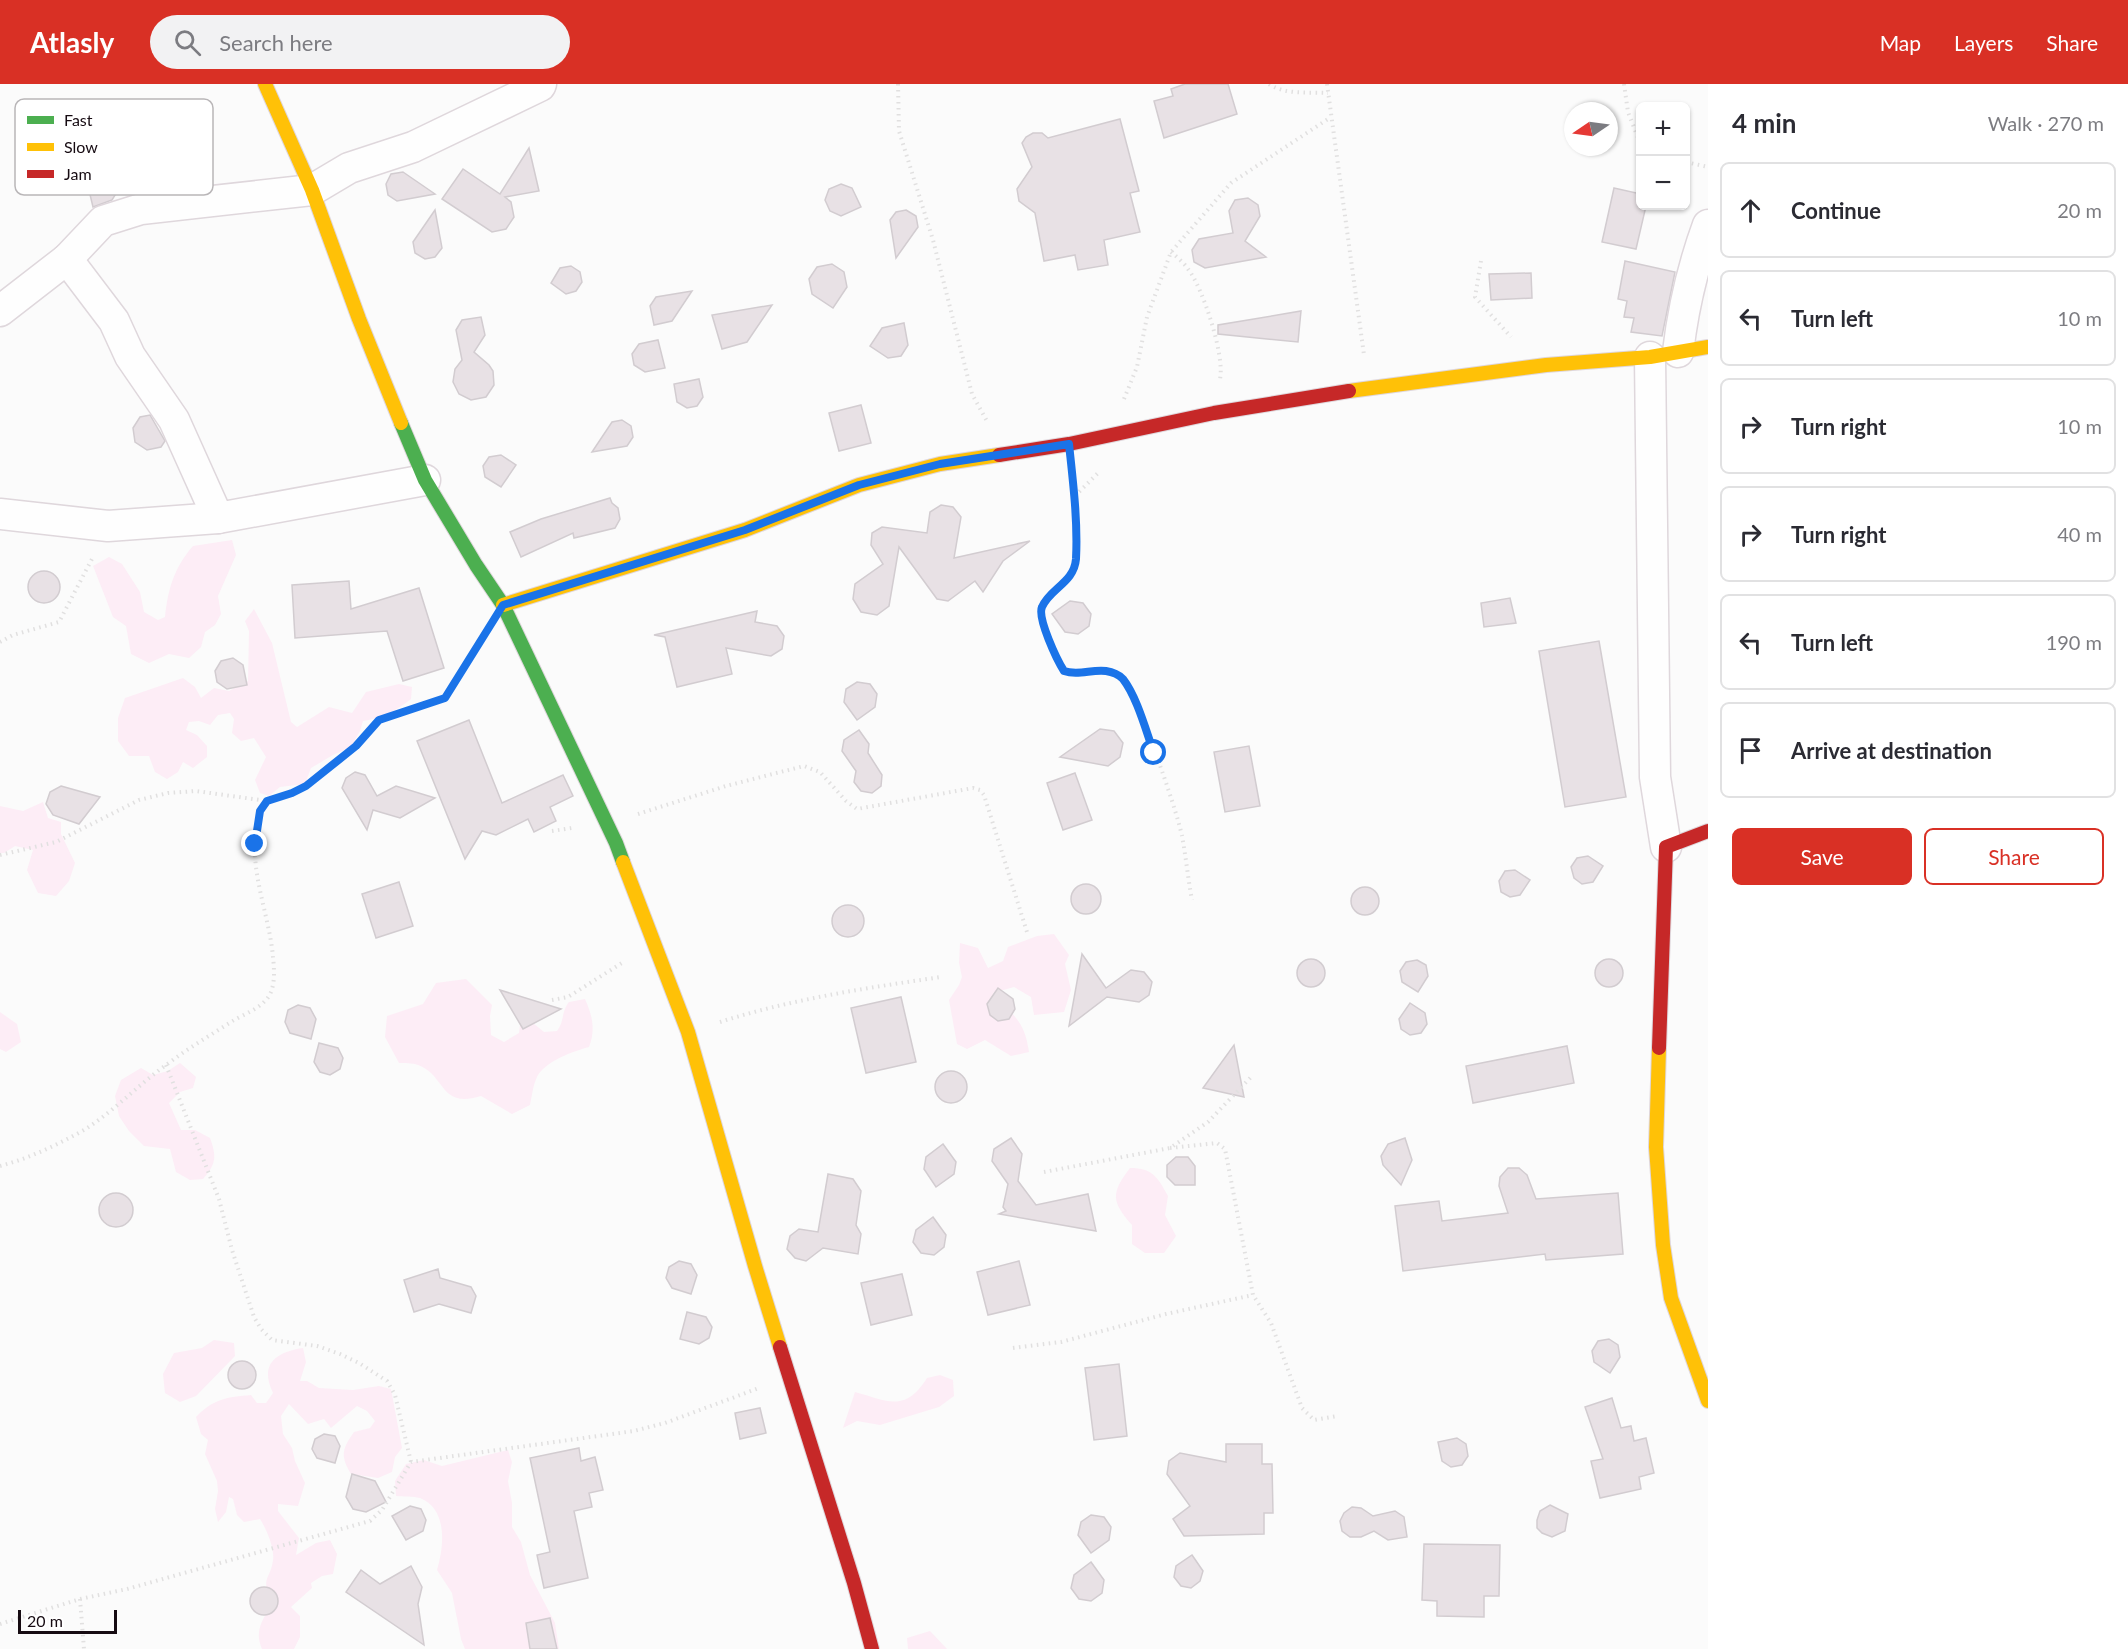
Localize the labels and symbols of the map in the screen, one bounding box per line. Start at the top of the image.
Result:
legend [15,99,213,195]
north arrow [1564,102,1618,156]
text: Fast [64,110,93,129]
text: Slow [64,137,98,156]
text: Jam [64,164,92,183]
route start [1140,739,1166,765]
route end [241,830,267,856]
scale bar [18,1607,117,1634]

